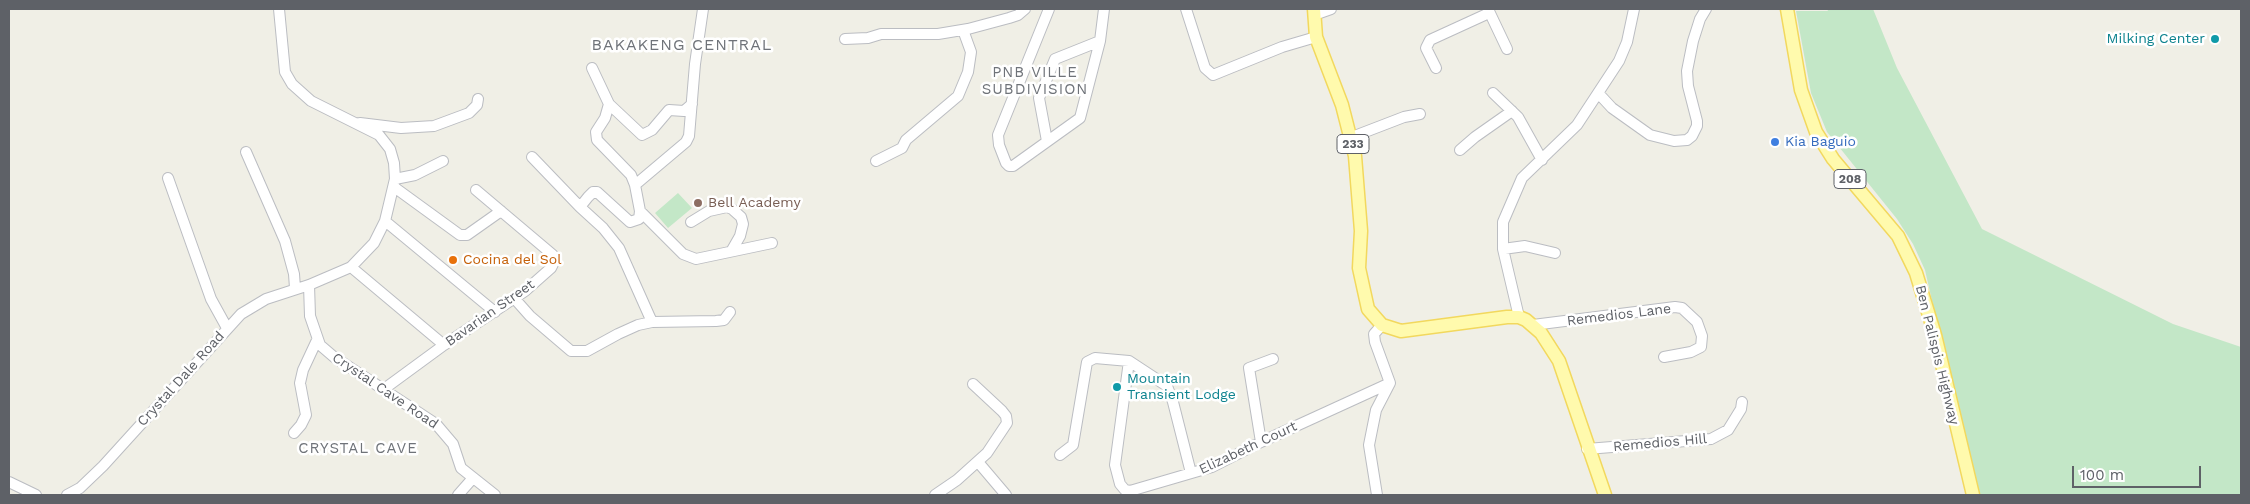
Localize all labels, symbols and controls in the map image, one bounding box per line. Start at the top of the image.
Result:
place label: Milking Center [2107,31,2205,47]
marker: Milking Center [2209,33,2221,45]
district label: BAKAKENG CENTRAL [590,35,774,55]
district label: PNB VILLE SUBDIVISION [980,64,1090,99]
road number: 233 [1337,134,1369,154]
place label: Kia Baguio [1785,134,1856,150]
marker: Kia Baguio [1769,136,1781,148]
road number: 208 [1834,170,1866,188]
place label: Bell Academy [708,195,801,211]
marker: Bell Academy [692,197,704,209]
place label: Cocina del Sol [463,252,562,268]
marker: Cocina del Sol [447,254,459,266]
street label: Bavarian Street [442,276,538,350]
street label: Ben Palispis Highway [1911,283,1963,427]
street label: Remedios Lane [1566,300,1672,330]
street label: Crystal Dale Road [134,328,228,430]
street label: Crystal Cave Road [329,349,441,433]
place label: Mountain Transient Lodge [1127,371,1236,404]
marker: Mountain Transient Lodge [1111,381,1123,393]
street label: Elizabeth Court [1196,418,1300,478]
street label: Remedios Hill [1612,431,1708,455]
district label: CRYSTAL CAVE [297,440,419,458]
scale bar [2075,456,2204,488]
text: 100 m [2080,466,2124,484]

